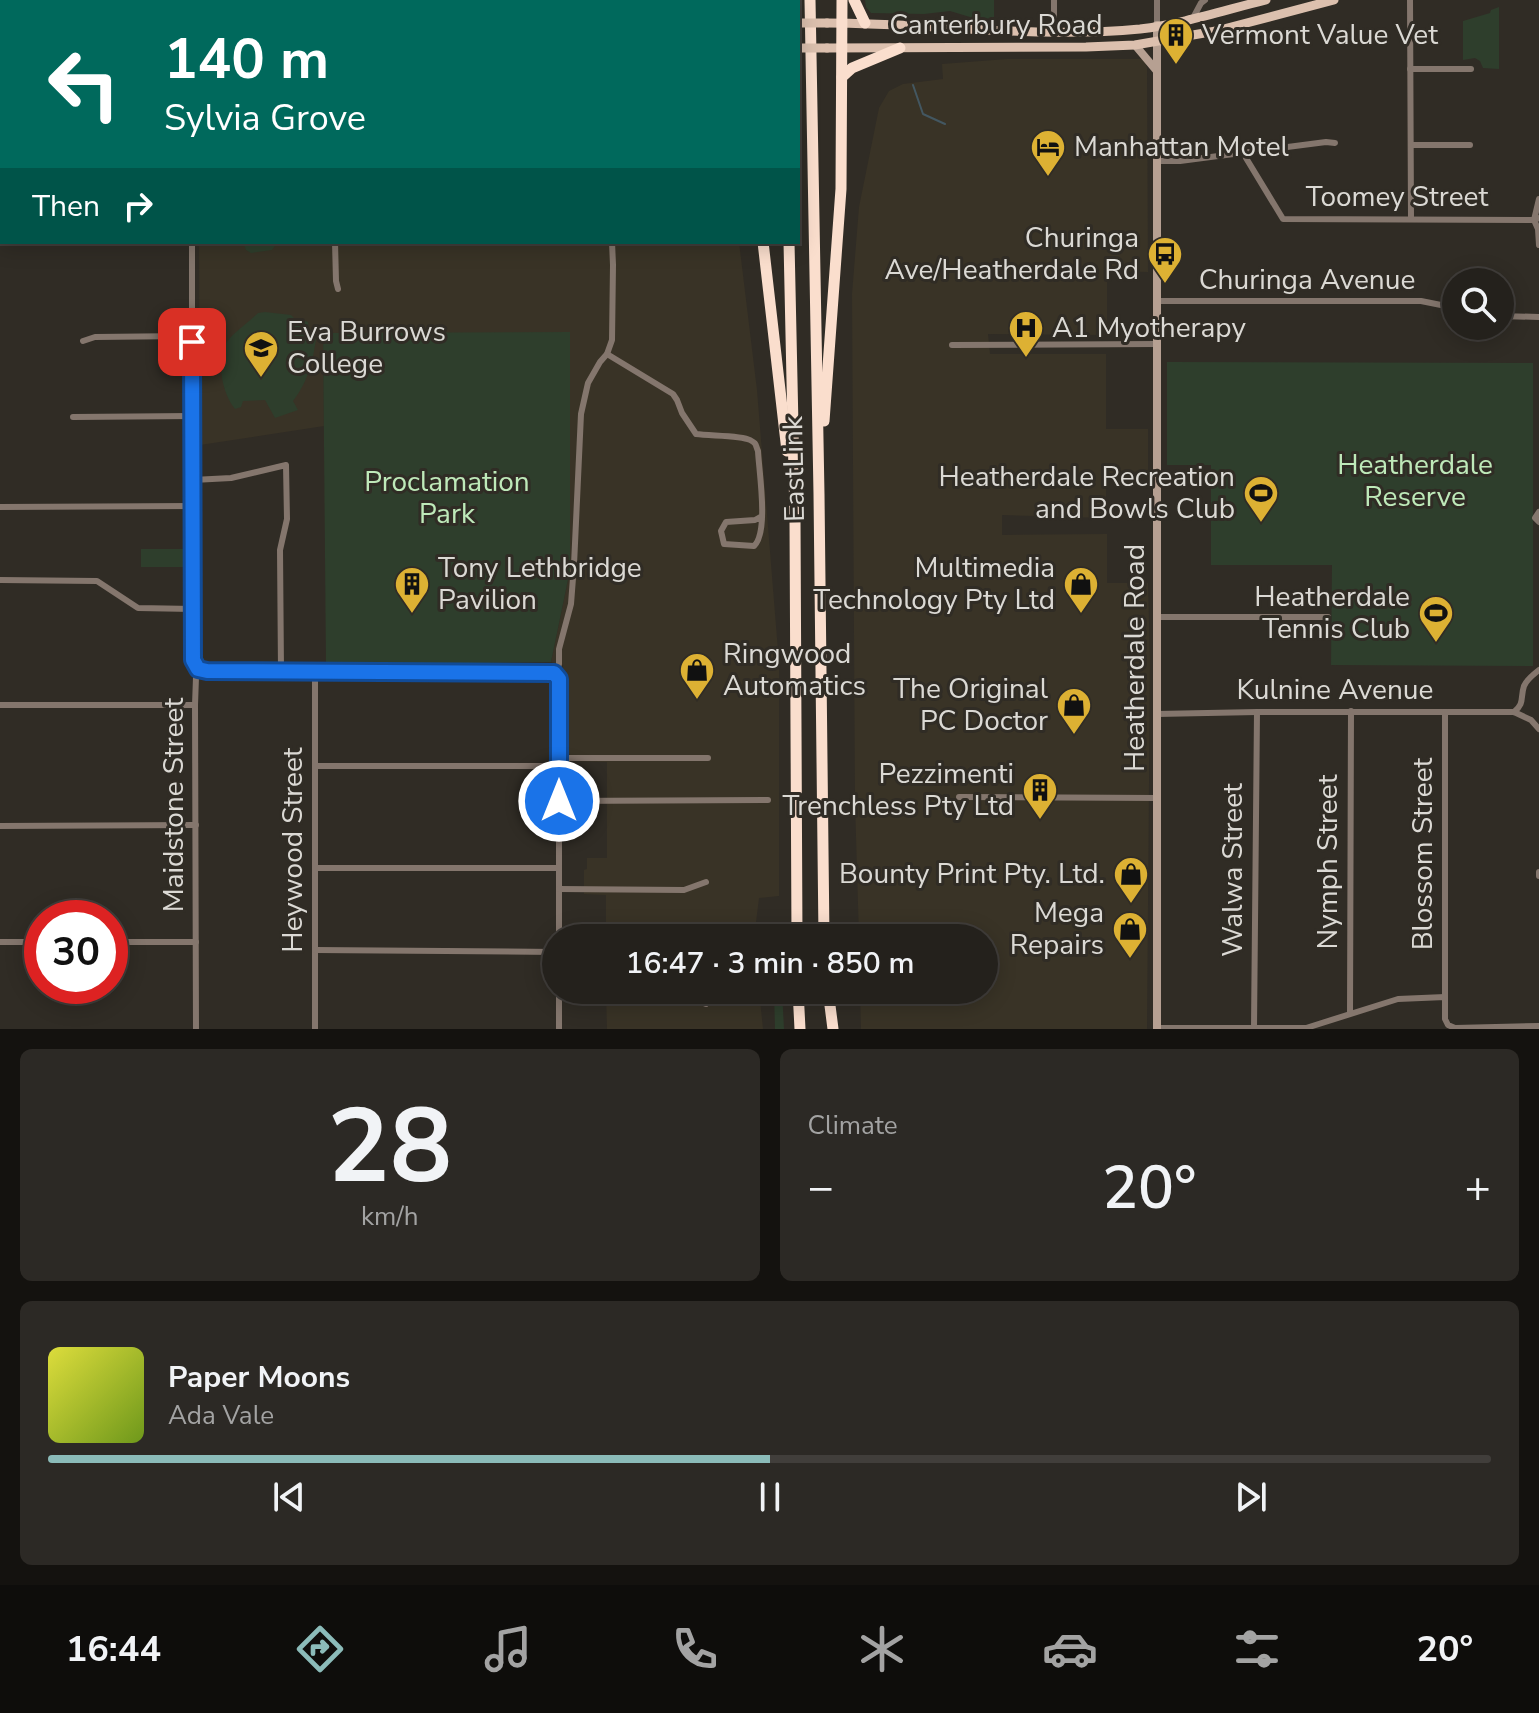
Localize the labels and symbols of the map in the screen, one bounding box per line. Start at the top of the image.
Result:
street label: Canterbury Road [889,6,1103,44]
building icon: Vermont Value Vet [1157,16,1195,66]
place label: Vermont Value Vet [1201,16,1438,54]
hotel icon: Manhattan Motel [1029,128,1067,178]
place label: Manhattan Motel [1074,128,1290,166]
street label: Toomey Street [1306,178,1488,216]
place label: Churinga Ave/Heatherdale Rd [885,219,1139,289]
bus stop icon: Churinga Ave/Heatherdale Rd [1146,235,1184,285]
street label: Churinga Avenue [1199,261,1415,299]
pin [158,308,226,376]
hospital icon: A1 Myotherapy [1007,309,1045,359]
place label: A1 Myotherapy [1052,309,1246,347]
place label: Eva Burrows College [287,313,446,383]
school or university icon: Eva Burrows College [242,329,280,379]
street label: EastLink [774,415,814,522]
park label: Heatherdale Reserve [1337,446,1493,516]
place label: Heatherdale Recreation and Bowls Club [938,458,1235,528]
park label: Proclamation Park [364,463,530,533]
sports icon: Heatherdale Recreation and Bowls Club [1242,474,1280,524]
street label: Heatherdale Road [1116,544,1154,772]
place label: Tony Lethbridge Pavilion [438,549,642,619]
place label: Multimedia Technology Pty Ltd [813,549,1055,619]
building icon: Tony Lethbridge Pavilion [393,565,431,615]
shop icon: Multimedia Technology Pty Ltd [1062,565,1100,615]
place label: Heatherdale Tennis Club [1254,578,1410,648]
sports icon: Heatherdale Tennis Club [1417,594,1455,644]
place label: Ringwood Automatics [723,635,866,705]
shop icon: Ringwood Automatics [678,651,716,701]
place label: The Original PC Doctor [893,670,1049,740]
street label: Kulnine Avenue [1237,671,1433,709]
shop icon: The Original PC Doctor [1055,686,1093,736]
street label: Maidstone Street [155,698,193,912]
street label: Heywood Street [274,747,312,953]
place label: Pezzimenti Trenchless Pty Ltd [782,755,1014,825]
street label: Blossom Street [1404,757,1442,950]
position arrow [517,759,601,843]
building icon: Pezzimenti Trenchless Pty Ltd [1021,771,1059,821]
street label: Nymph Street [1309,774,1347,949]
street label: Walwa Street [1214,783,1252,957]
place label: Bounty Print Pty. Ltd. [839,855,1105,893]
shop icon: Bounty Print Pty. Ltd. [1112,855,1150,905]
place label: Mega Repairs [1010,894,1104,964]
speed limit sign: 30 [24,900,128,1004]
shop icon: Mega Repairs [1111,910,1149,960]

